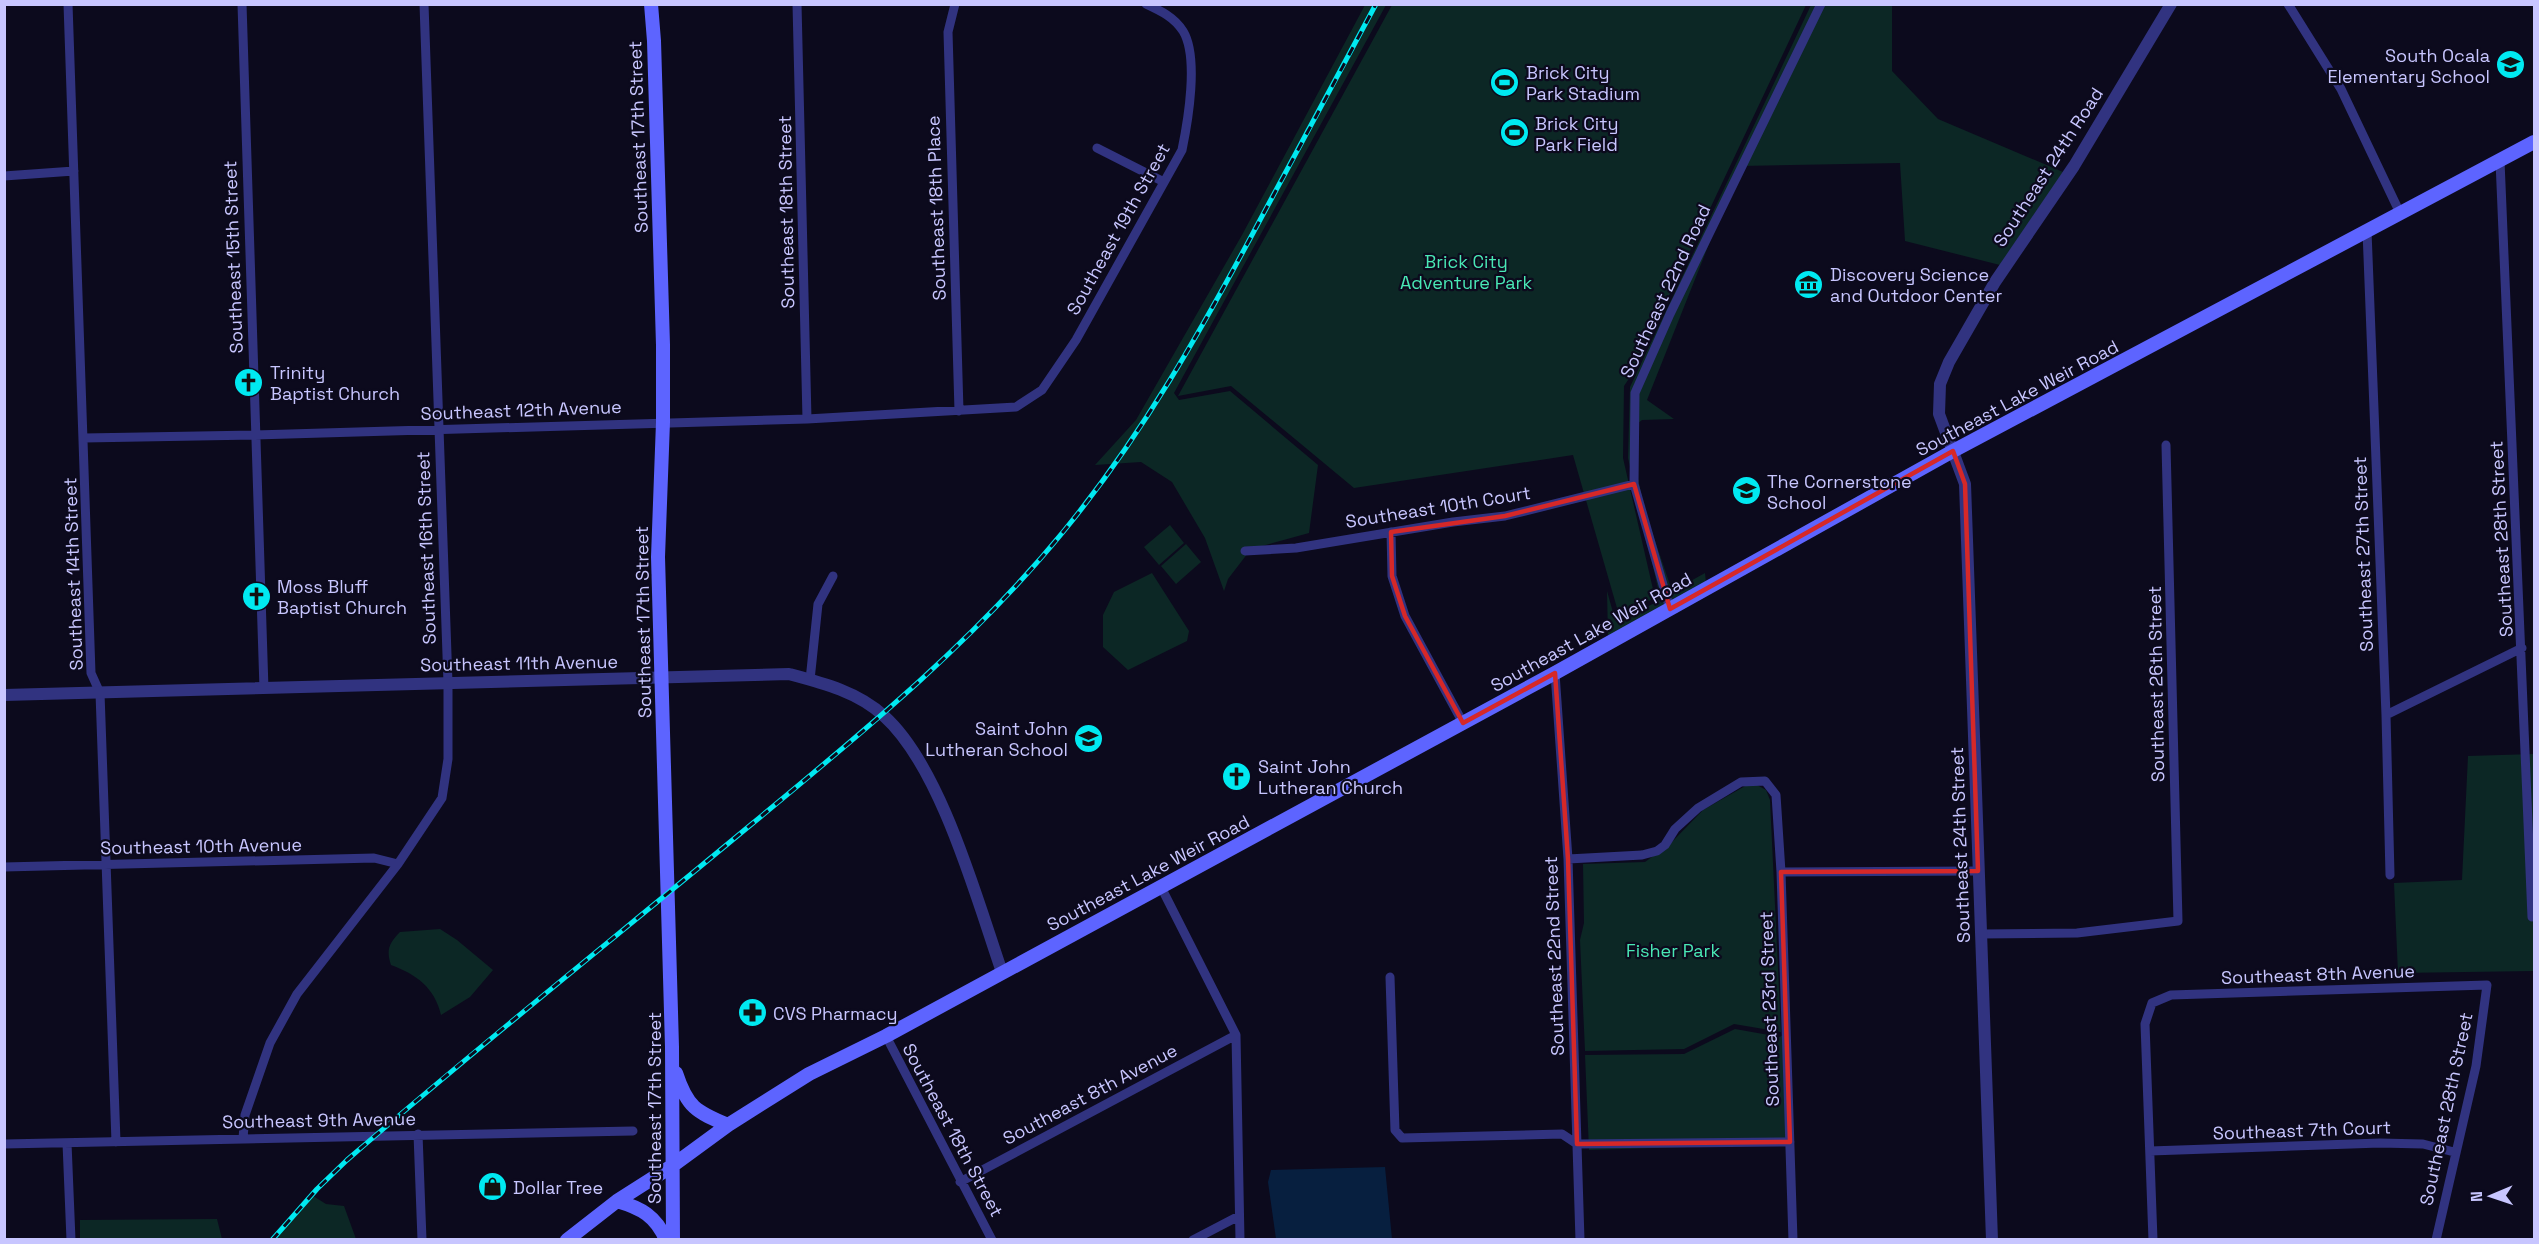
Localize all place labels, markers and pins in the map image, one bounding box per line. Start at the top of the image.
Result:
place label: South Ocala Elementary School [2327,44,2490,88]
school or university icon: South Ocala Elementary School [2495,49,2527,81]
place label: Brick City Park Stadium [1526,61,1640,105]
sports icon: Brick City Park Stadium [1489,66,1521,98]
place label: Brick City Park Field [1535,112,1618,156]
sports icon: Brick City Park Field [1498,117,1530,149]
place label: Discovery Science and Outdoor Center [1830,263,2002,307]
museum icon: Discovery Science and Outdoor Center [1793,268,1825,300]
place label: Trinity Baptist Church [270,361,400,405]
church icon: Trinity Baptist Church [233,366,265,398]
place label: The Cornerstone School [1767,470,1912,514]
school or university icon: The Cornerstone School [1730,475,1762,507]
place label: Moss Bluff Baptist Church [277,575,407,619]
church icon: Moss Bluff Baptist Church [240,580,272,612]
place label: Saint John Lutheran School [925,717,1068,761]
school or university icon: Saint John Lutheran School [1073,722,1105,754]
place label: Saint John Lutheran Church [1258,755,1403,799]
church icon: Saint John Lutheran Church [1221,760,1253,792]
pharmacy icon: CVS Pharmacy [736,997,768,1029]
place label: CVS Pharmacy [773,1002,897,1025]
shop icon: Dollar Tree [476,1171,508,1203]
place label: Dollar Tree [513,1176,603,1199]

